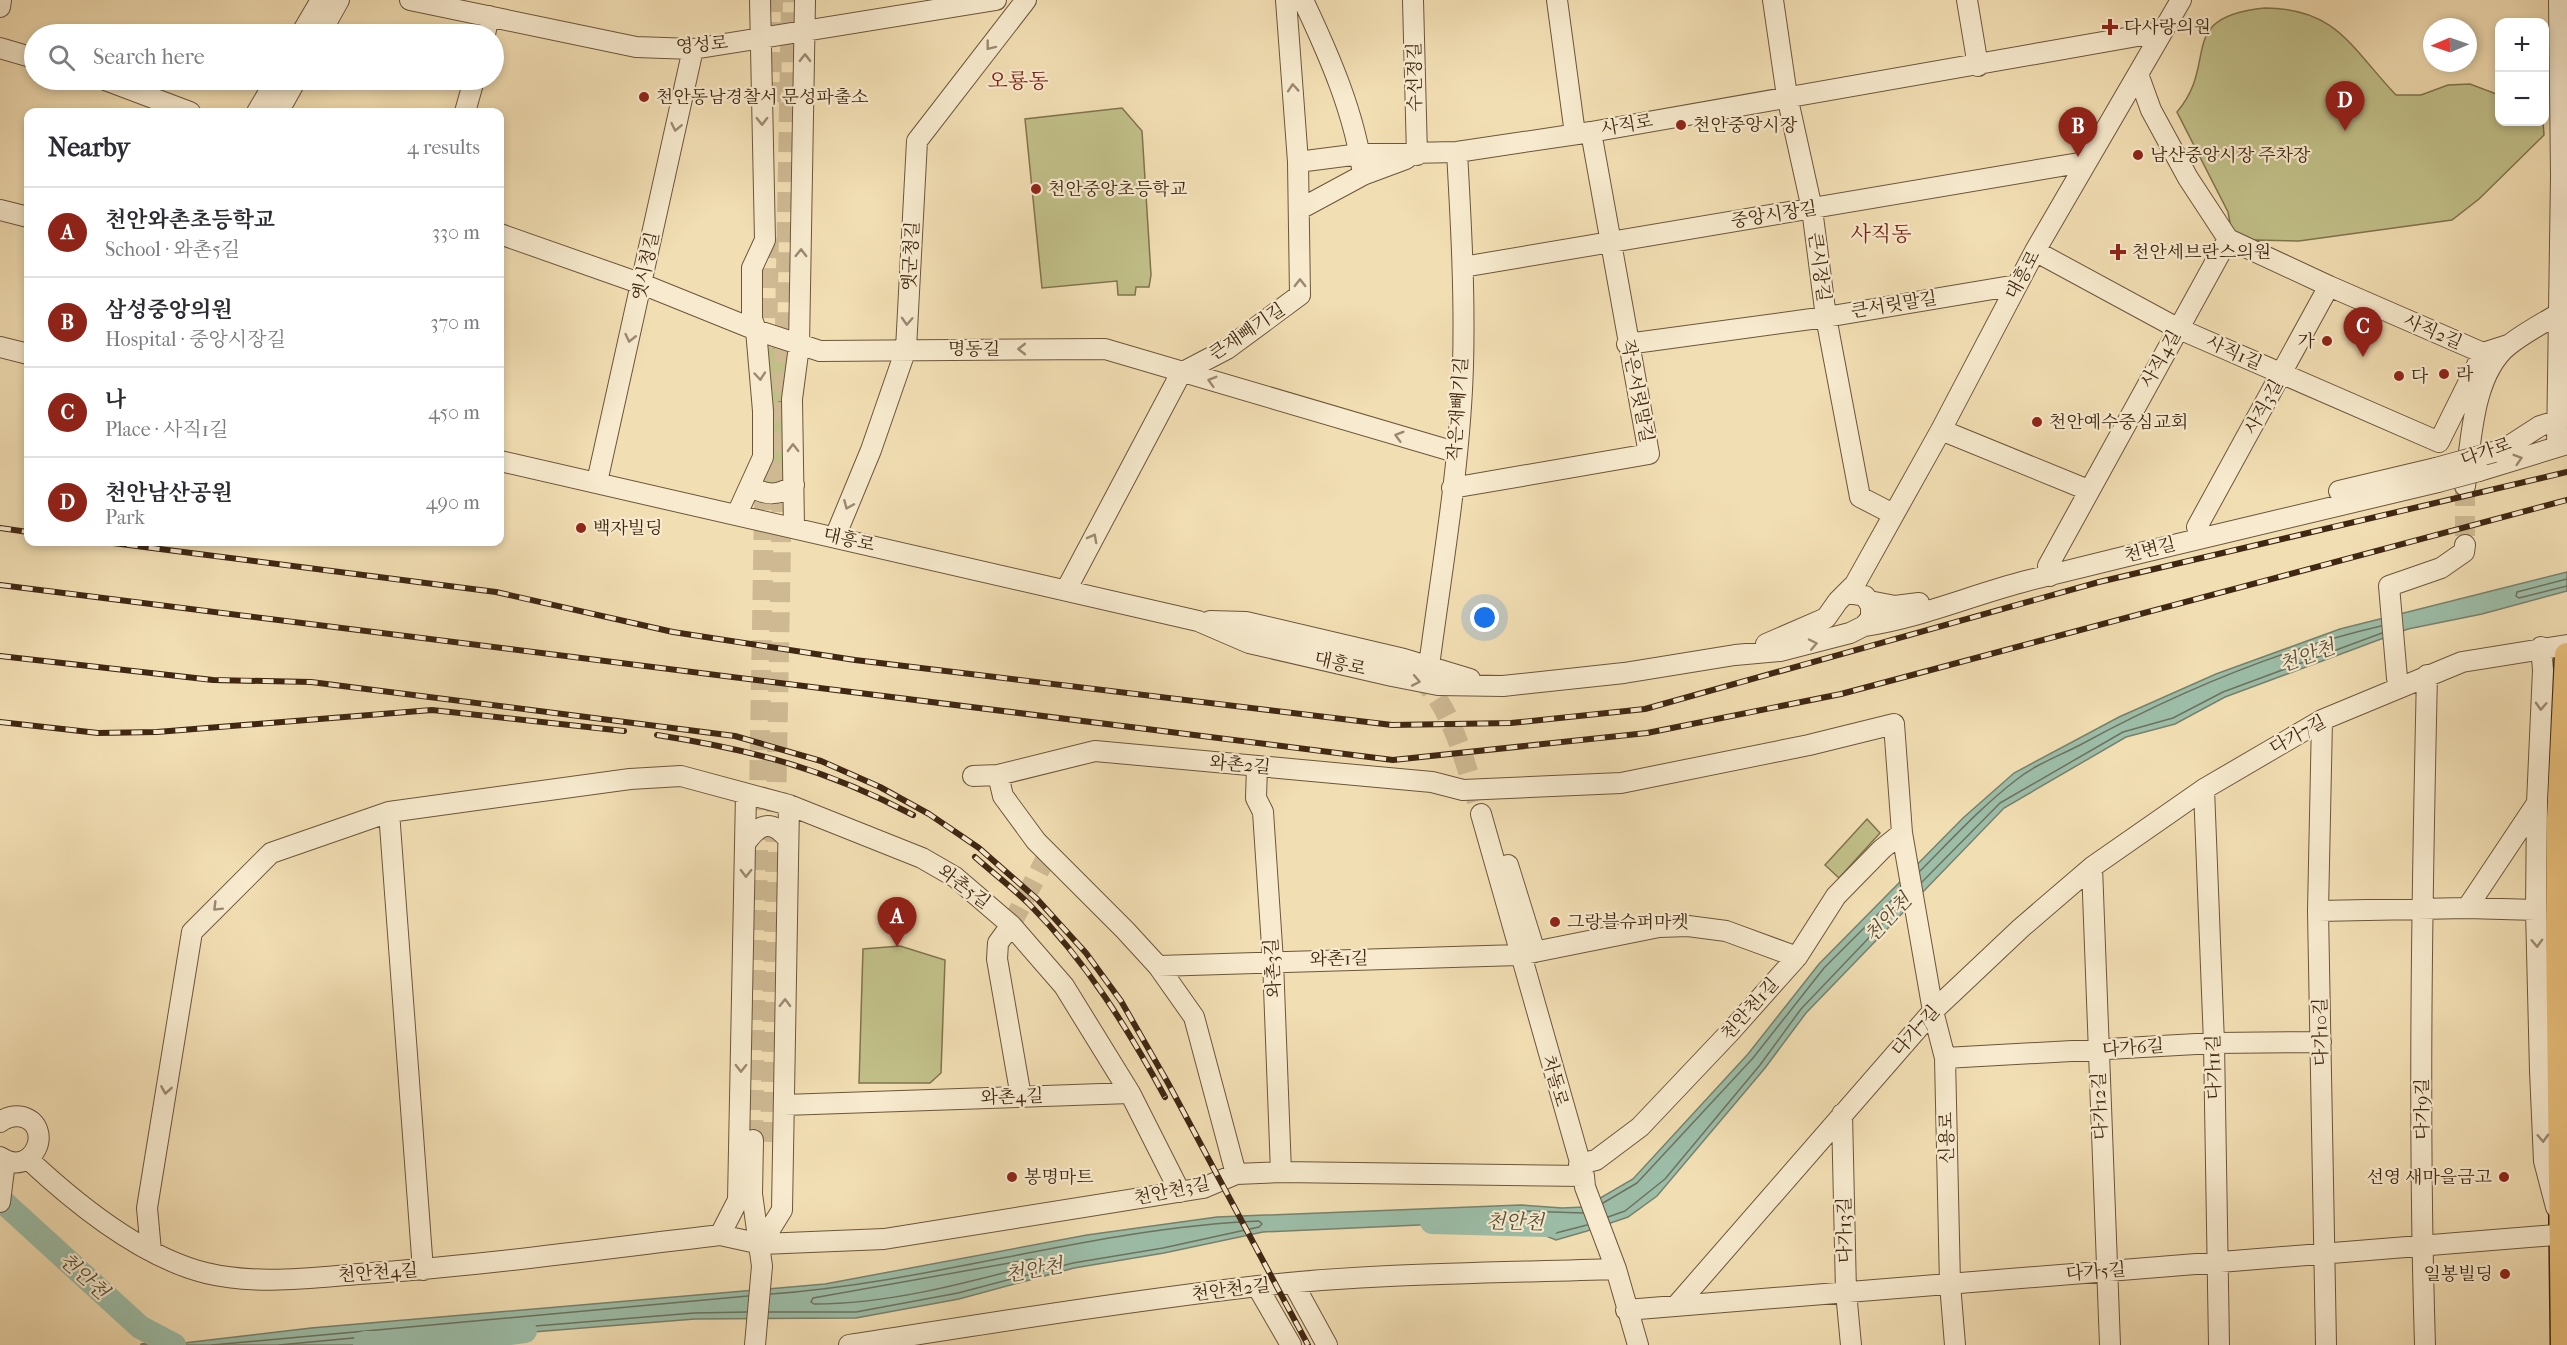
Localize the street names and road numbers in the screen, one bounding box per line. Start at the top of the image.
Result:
street label: 영성로 [675,32,729,58]
street label: 수선정길 [1404,42,1426,112]
street label: 사직로 [1599,110,1655,140]
street label: 중앙시장길 [1729,198,1819,232]
street label: 옛군청길 [899,221,923,291]
street label: 옛시청길 [628,230,664,302]
street label: 큰시장길 [1804,231,1834,303]
street label: 대흥로 [2001,247,2045,303]
street label: 큰서릿말길 [1849,288,1939,322]
street label: 큰재빼기길 [1205,299,1289,365]
street label: 사직2길 [2401,310,2465,354]
street label: 사직4길 [2137,326,2185,392]
street label: 사직1길 [2203,331,2265,375]
street label: 작은서릿말길 [1617,338,1657,444]
street label: 명동길 [948,339,1000,360]
street label: 작은재빼기길 [1444,356,1472,462]
street label: 사직3길 [2240,376,2288,438]
street label: 다가로 [2458,434,2514,470]
street label: 대흥로 [821,524,877,556]
street label: 천변길 [2122,534,2178,566]
street label: 대흥로 [1312,648,1368,680]
street label: 다가7길 [2266,711,2330,759]
street label: 와촌2길 [1208,752,1272,778]
street label: 와촌5길 [934,861,994,913]
street label: 와촌3길 [1261,938,1285,998]
street label: 와촌1길 [1310,948,1368,970]
street label: 천안천1길 [1717,974,1783,1044]
street label: 다가10길 [2310,998,2332,1066]
street label: 다가7길 [1888,1001,1944,1061]
street label: 다가11길 [2203,1034,2225,1100]
street label: 다가6길 [2101,1035,2165,1061]
street label: 차돌로 [1538,1053,1572,1109]
street label: 다가12길 [2088,1072,2112,1140]
street label: 다가9길 [2412,1078,2433,1140]
street label: 와촌4길 [980,1085,1044,1109]
street label: 신용로 [1936,1112,1958,1164]
street label: 천안천3길 [1132,1173,1212,1209]
street label: 다가13길 [1834,1197,1856,1263]
street label: 다가5길 [2065,1259,2127,1285]
street label: 천안천4길 [337,1260,419,1286]
street label: 천안천2길 [1191,1275,1271,1305]

